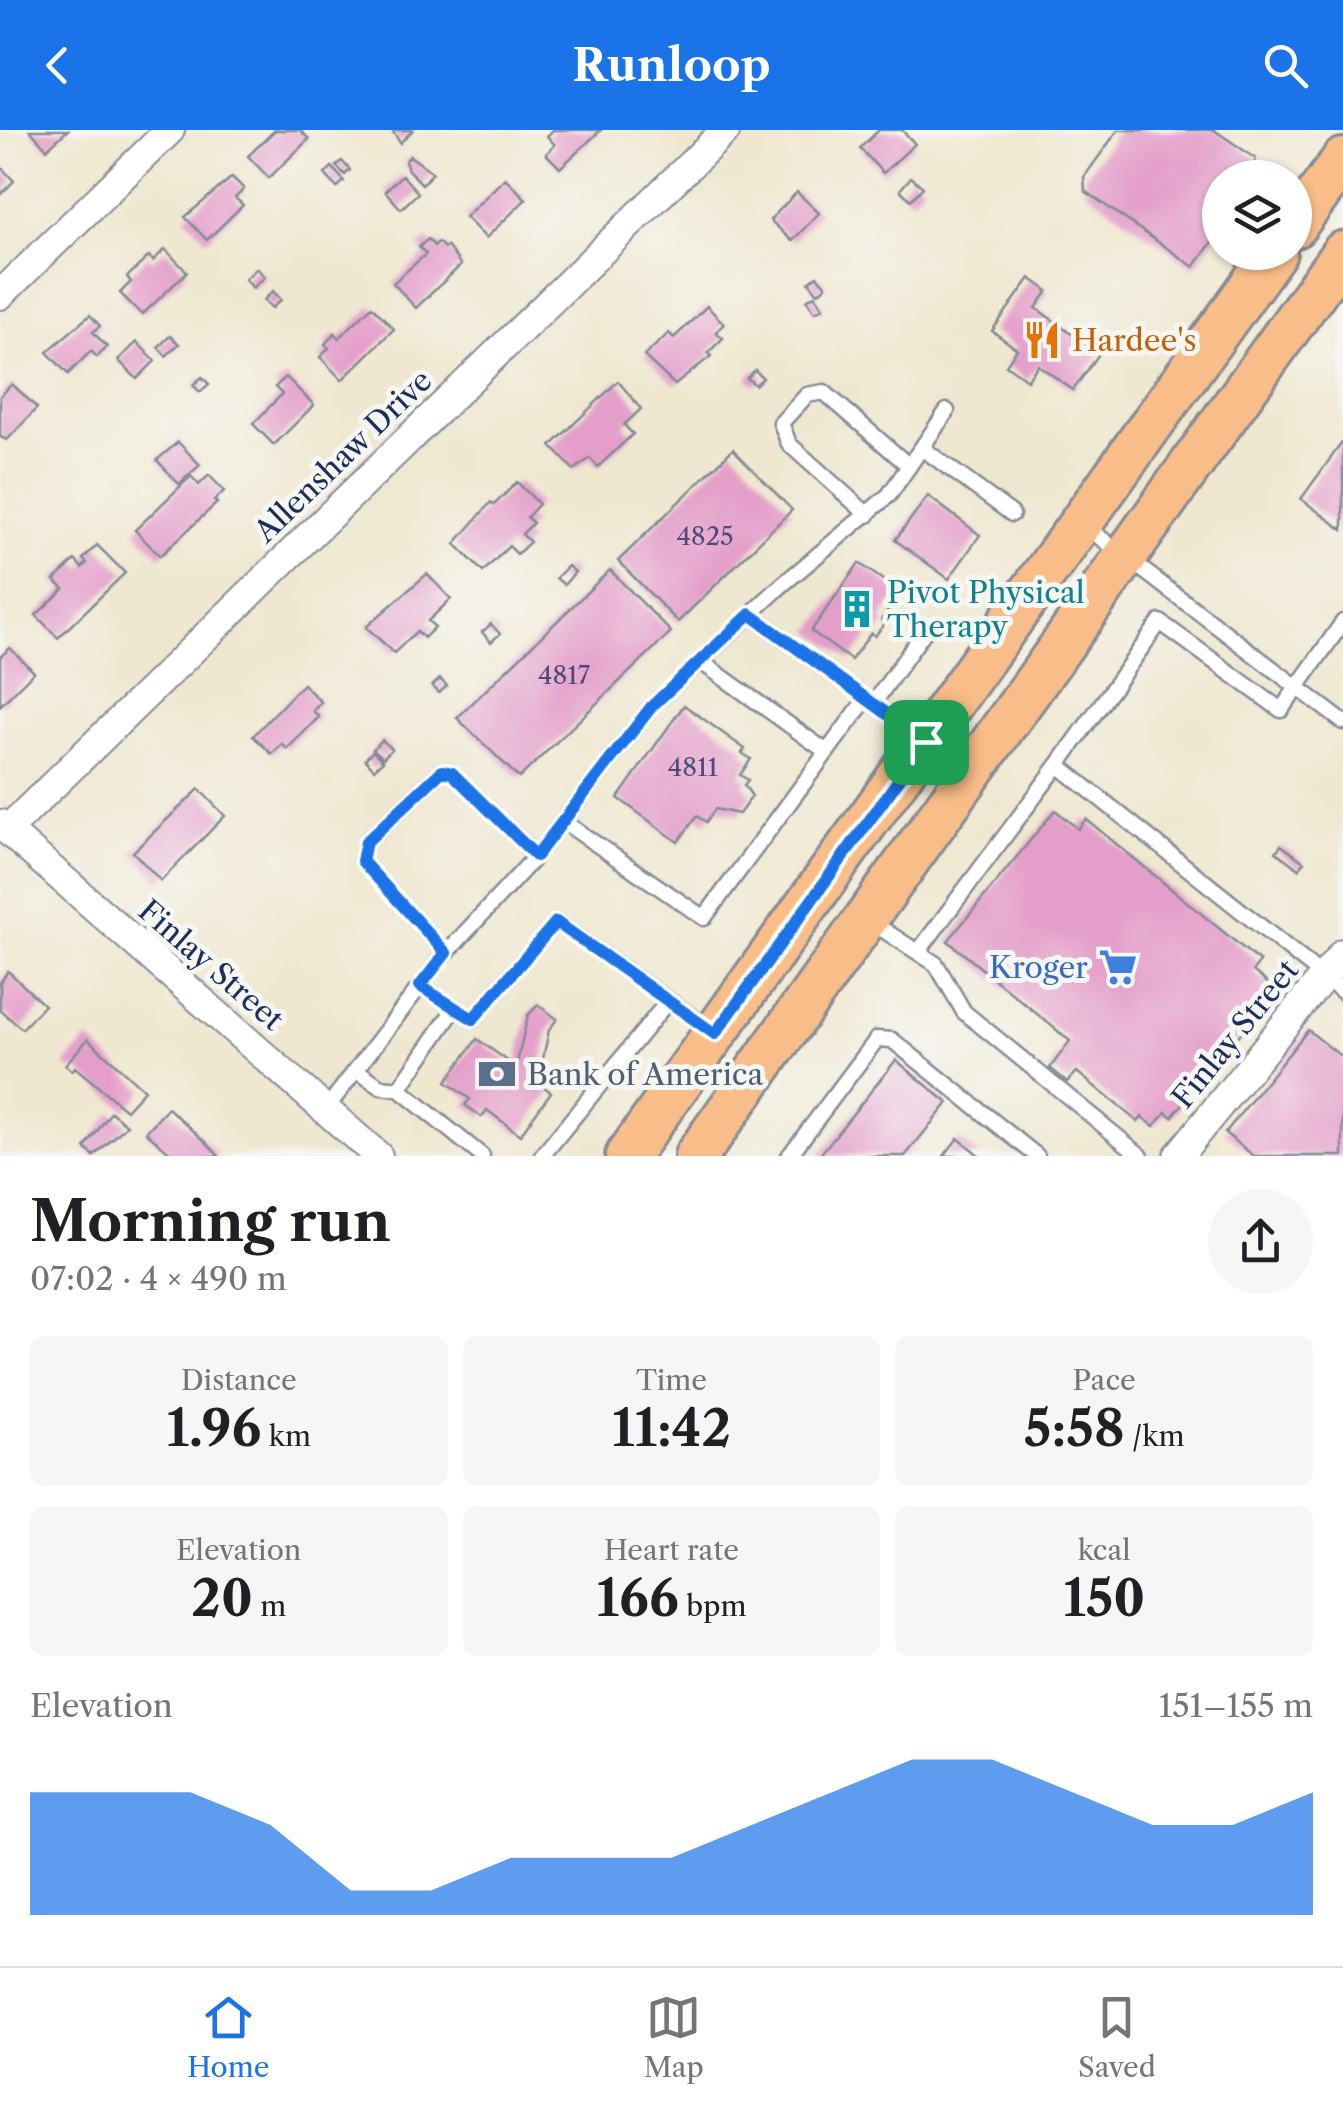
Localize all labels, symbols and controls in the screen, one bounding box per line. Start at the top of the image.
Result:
text: Runloop [572,37,771,93]
icon: back [30,38,85,93]
icon: search [1258,38,1313,93]
map controls [1202,160,1312,270]
button: layers [1202,160,1312,270]
restaurant icon: Hardee's [1021,319,1063,361]
place label: Hardee's [1072,322,1196,359]
street label: Allenshaw Drive [246,362,439,551]
house number: 4825 [676,521,734,552]
place label: Pivot Physical Therapy [887,574,1085,645]
building icon: Pivot Physical Therapy [836,588,878,630]
house number: 4817 [538,660,591,691]
pin [884,700,969,785]
icon: arrive [899,715,954,770]
house number: 4811 [668,752,719,783]
street label: Finlay Street [131,892,291,1038]
supermarket icon: Kroger [1097,946,1139,988]
place label: Kroger [989,949,1088,986]
street label: Finlay Street [1164,952,1306,1116]
bank icon: Bank of America [476,1053,518,1095]
place label: Bank of America [527,1056,764,1093]
text: Morning run [30,1188,391,1255]
button: share [1208,1189,1313,1294]
text: 07:02 · 4 × 490 m [30,1259,287,1298]
text: Distance [181,1363,297,1397]
text: Time [636,1363,707,1397]
text: Pace [1073,1363,1136,1397]
text: 1.96 [167,1397,261,1459]
text: 11:42 [612,1397,731,1459]
text: 5:58 [1024,1397,1125,1459]
text: km [261,1419,311,1453]
text: /km [1125,1419,1184,1453]
text: Elevation [176,1533,301,1567]
text: Heart rate [604,1533,739,1567]
text: kcal [1078,1533,1131,1567]
text: 20 [191,1567,253,1629]
text: 166 [597,1567,679,1629]
text: 150 [1063,1567,1145,1629]
text: m [253,1589,286,1623]
text: bpm [679,1589,746,1623]
text: Elevation [30,1686,173,1725]
text: 151–155 m [1159,1686,1313,1725]
tab: Home [187,1990,269,2084]
tab: Map [644,1990,704,2084]
tab: Saved [1078,1990,1156,2084]

